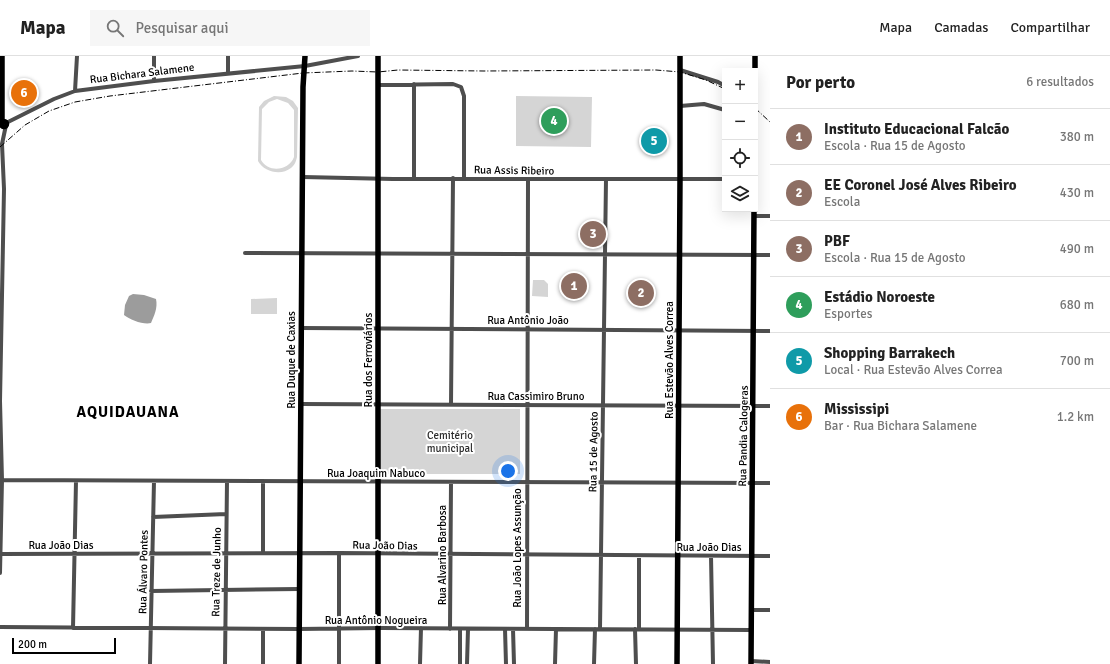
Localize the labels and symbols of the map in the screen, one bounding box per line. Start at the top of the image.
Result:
street label: Rua Bichara Salamene [89,61,195,86]
pin: 6 [11,78,37,108]
pin: 4 [541,106,567,136]
pin: 5 [641,126,667,156]
street label: Rua Assis Ribeiro [474,163,555,178]
pin: 3 [580,219,606,249]
pin: 1 [561,271,587,301]
pin: 2 [628,278,654,308]
street label: Rua Estevão Alves Correa [663,301,676,419]
street label: Rua Duque de Caxias [285,311,298,409]
street label: Rua dos Ferroviários [362,312,375,407]
street label: Rua Antônio João [487,314,569,327]
street label: Rua Pandia Calogeras [736,385,751,487]
street label: Rua Cassimiro Bruno [487,390,585,403]
district label: AQUIDAUANA [77,403,179,421]
street label: Rua 15 de Agosto [586,411,601,493]
park label: Cemitério municipal [427,429,473,455]
your location [498,461,518,481]
street label: Rua Joaquim Nabuco [327,467,425,480]
street label: Rua João Lopes Assunção [511,488,524,608]
street label: Rua Alvarino Barbosa [436,504,449,605]
street label: Rua Treze de Junho [209,527,224,617]
street label: Rua Álvaro Pontes [135,530,151,614]
street label: Rua João Dias [352,538,418,553]
street label: Rua João Dias [28,539,94,552]
street label: Rua João Dias [676,541,742,554]
street label: Rua Antônio Nogueira [325,614,428,627]
scale bar [12,636,116,655]

